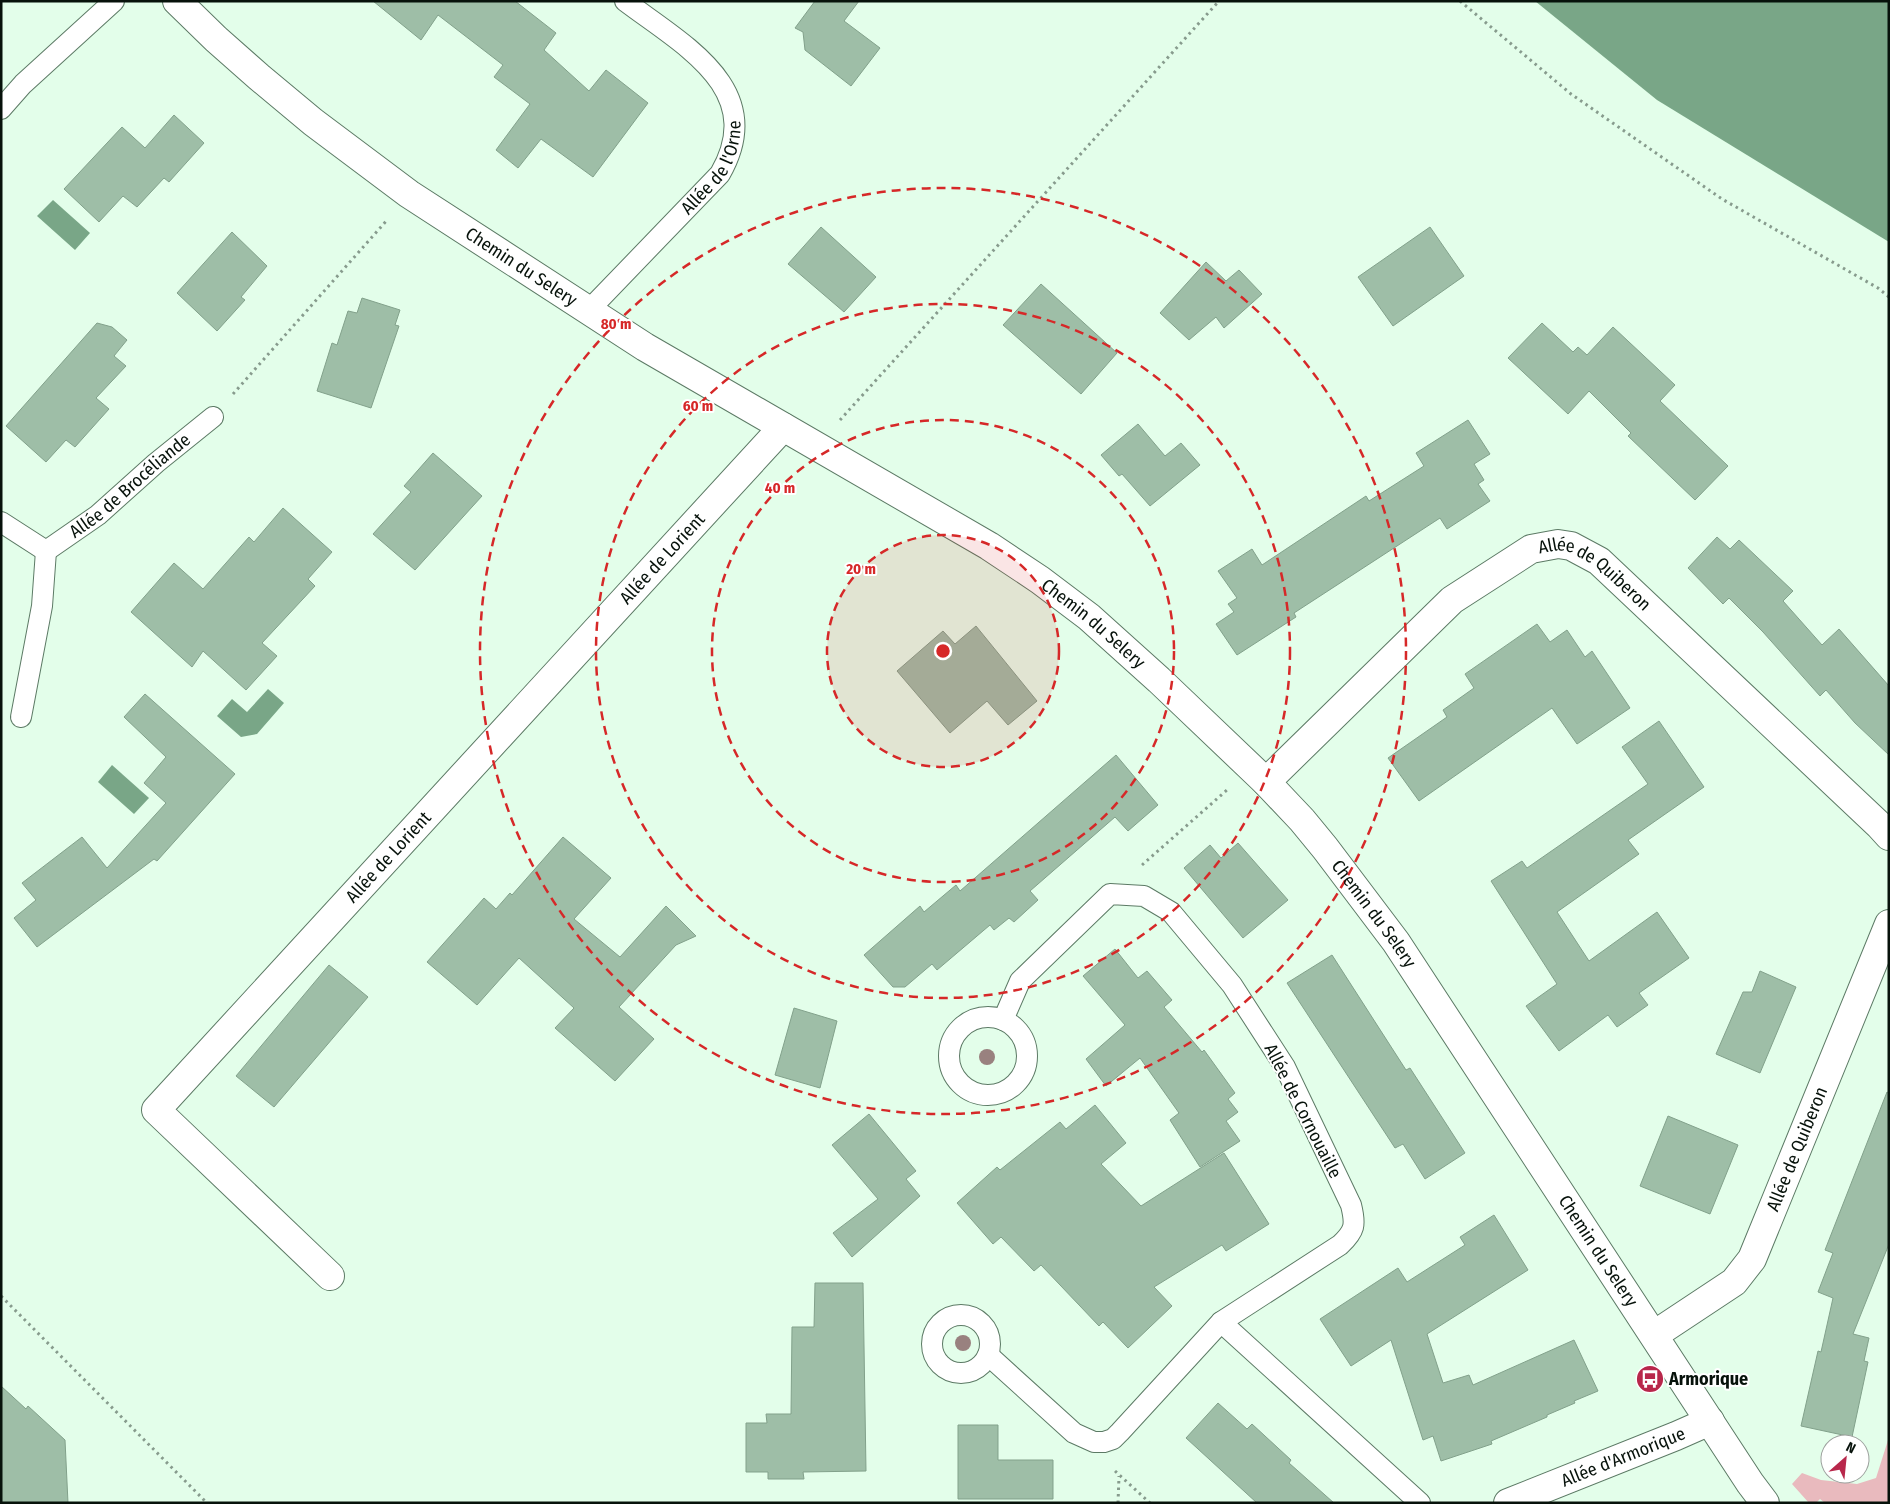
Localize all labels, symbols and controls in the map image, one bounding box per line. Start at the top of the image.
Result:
street label: Allée de l'Orne [676,120,746,219]
street label: Chemin du Selery [461,223,581,311]
text: 80 m [601,315,631,333]
text: 60 m [683,397,713,415]
street label: Allée de Brocéliande [65,429,195,543]
text: 40 m [765,479,795,497]
street label: Allée de Lorient [615,508,710,609]
street label: Allée de Quiberon [1536,533,1656,615]
text: 20 m [845,560,876,578]
street label: Chemin du Selery [1037,574,1150,673]
centre of rings [934,642,952,660]
street label: Allée de Lorient [341,807,436,907]
street label: Chemin du Selery [1327,855,1421,972]
street label: Allée de Cornouaille [1260,1040,1346,1182]
street label: Allée de Quiberon [1762,1084,1832,1214]
street label: Chemin du Selery [1554,1191,1643,1311]
bus stop icon: Armorique [1635,1364,1665,1394]
place label: Armorique [1668,1368,1748,1390]
street label: Allée d'Armorique [1558,1422,1689,1492]
north arrow [1820,1434,1870,1484]
text: N [1843,1438,1858,1457]

